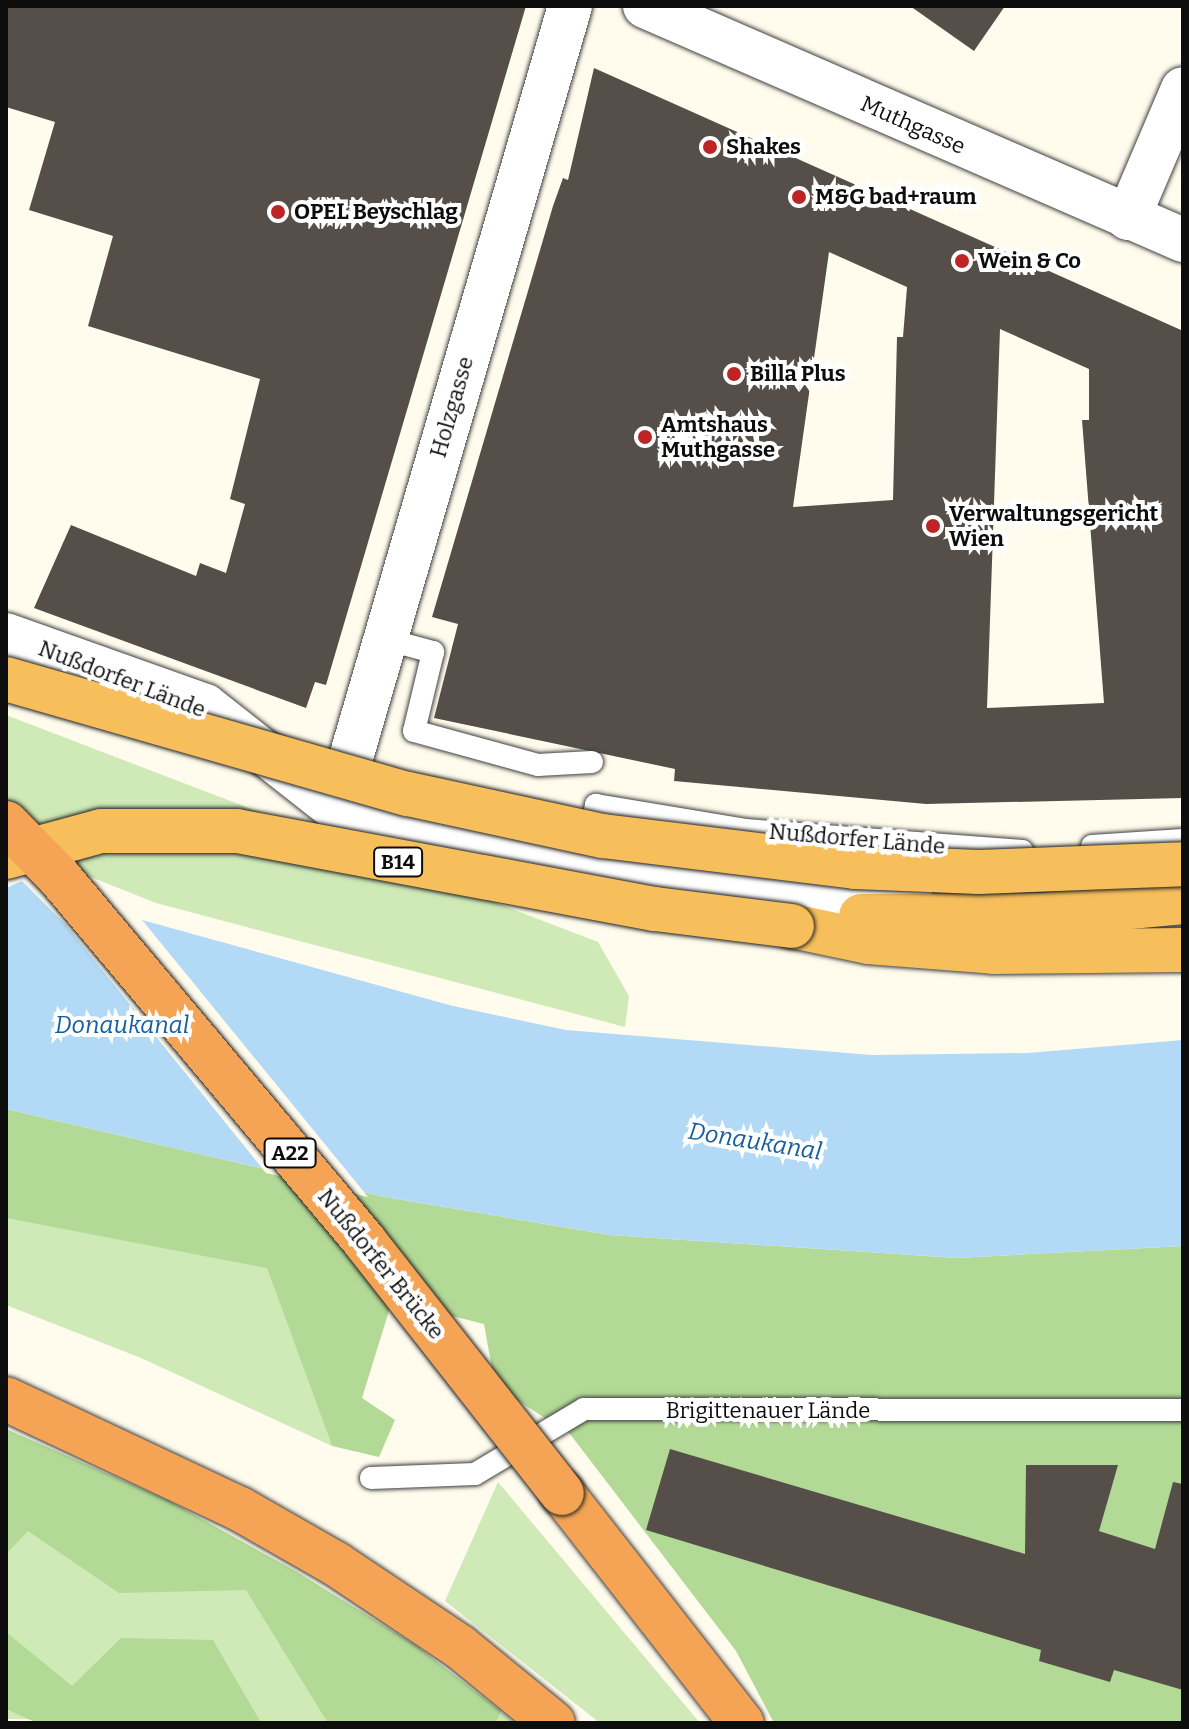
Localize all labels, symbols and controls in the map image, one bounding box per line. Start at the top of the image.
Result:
street label: Muthgasse [857,90,969,160]
place label: Shakes [726,134,801,160]
marker: Shakes [701,138,719,156]
place label: M&G bad+raum [815,184,977,210]
marker: M&G bad+raum [790,188,808,206]
place label: OPEL Beyschlag [294,199,458,225]
marker: OPEL Beyschlag [269,203,287,221]
place label: Wein & Co [978,248,1081,274]
marker: Wein & Co [953,252,971,270]
street label: Holzgasse [425,353,479,461]
place label: Billa Plus [750,361,846,387]
marker: Billa Plus [725,365,743,383]
place label: Amtshaus Muthgasse [661,411,775,462]
marker: Amtshaus Muthgasse [636,428,654,446]
place label: Verwaltungsgericht Wien [949,500,1158,552]
marker: Verwaltungsgericht Wien [924,517,942,535]
street label: Nußdorfer Lände [35,635,209,723]
street label: Nußdorfer Lände [768,818,946,860]
road number: B14 [372,846,424,878]
water label: Donaukanal [55,1012,189,1040]
water label: Donaukanal [686,1117,824,1167]
road number: A22 [262,1137,318,1169]
street label: Nußdorfer Brücke [312,1184,450,1344]
street label: Brigittenauer Lände [666,1398,870,1424]

